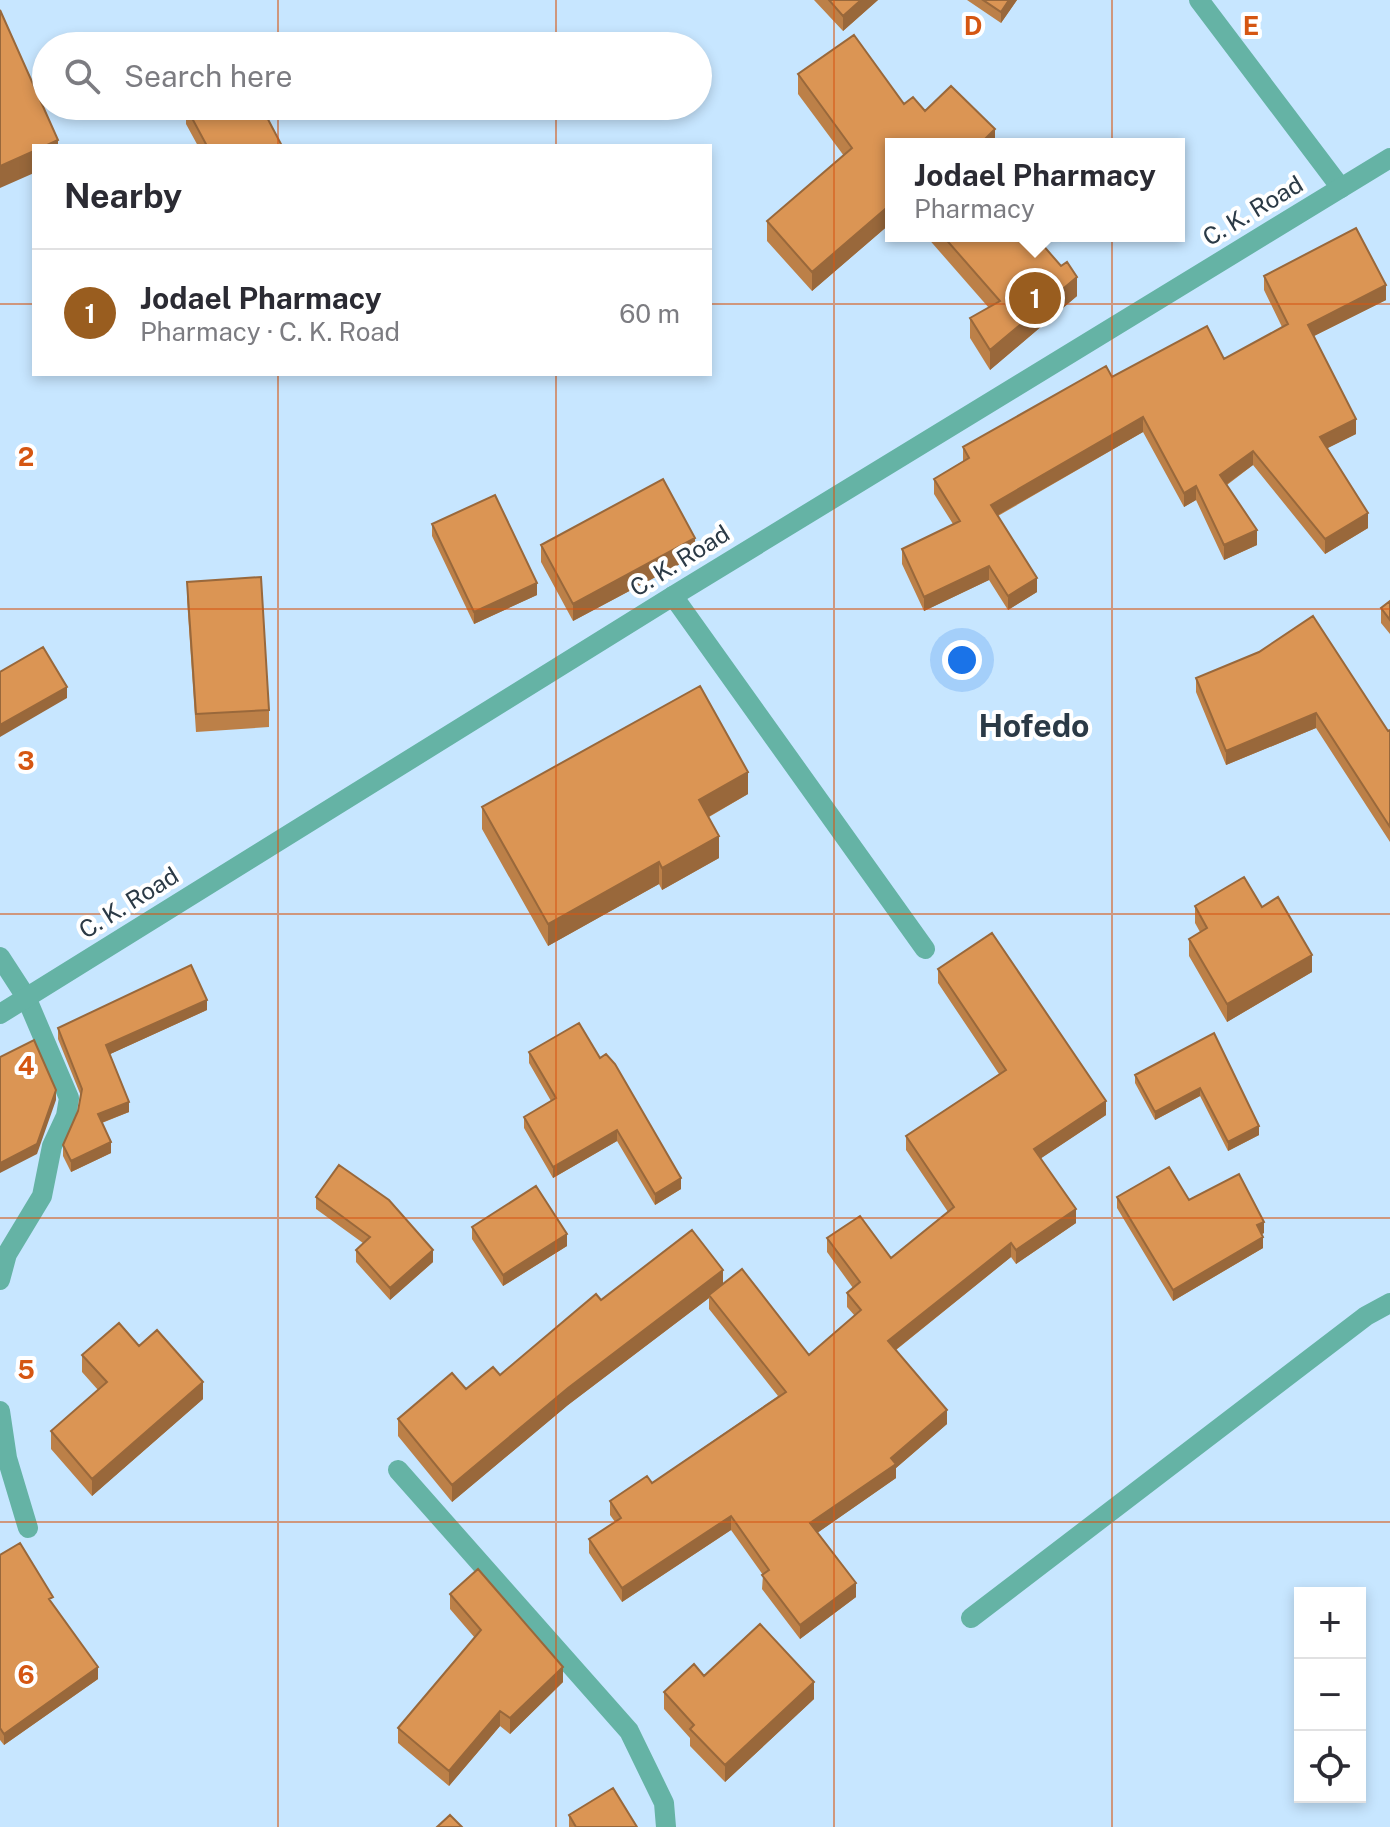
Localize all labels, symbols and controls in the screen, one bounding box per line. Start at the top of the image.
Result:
text: D [964,10,982,41]
text: E [1243,10,1259,41]
search box [32,32,712,120]
icon: search [60,54,104,98]
text: Search here [124,58,292,94]
popup [885,138,1185,242]
text: Jodael Pharmacy [914,157,1156,193]
street label: C. K. Road [1197,169,1308,251]
text: Nearby [64,176,182,216]
text: Pharmacy [914,193,1035,224]
pin: 1 [1009,268,1061,328]
text: Jodael Pharmacy [140,280,382,316]
text: 1 [84,298,96,329]
text: 60 m [619,298,680,329]
text: Pharmacy · C. K. Road [140,316,400,347]
text: 2 [18,441,34,472]
street label: C. K. Road [625,519,734,602]
your location [942,640,982,680]
district label: Hofedo [978,707,1090,744]
text: 3 [17,745,35,776]
street label: C. K. Road [74,861,183,944]
text: 4 [17,1050,35,1081]
text: 5 [17,1354,35,1385]
map controls [1294,1587,1366,1803]
button: + [1294,1587,1366,1659]
text: 6 [17,1659,35,1690]
button: − [1294,1659,1366,1731]
button: locate [1294,1731,1366,1803]

